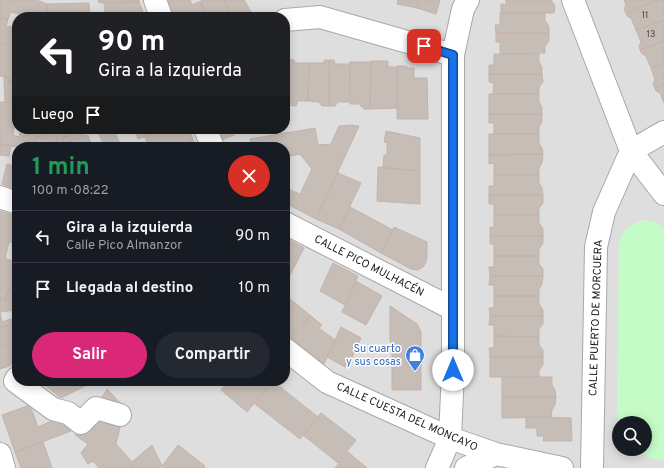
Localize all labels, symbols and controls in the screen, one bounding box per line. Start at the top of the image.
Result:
house number: 11 [642,10,648,21]
text: 90 m [98,25,165,61]
icon: left [32,28,84,80]
pin [407,29,441,63]
house number: 13 [647,29,655,40]
icon: arrive [413,35,435,57]
text: Gira a la izquierda [98,60,242,83]
icon: arrive [82,104,104,126]
text: Luego [32,106,74,125]
text: 1 min [32,153,90,183]
button: close [228,155,270,197]
text: 100 m · 08:22 [32,183,109,199]
text: Gira a la izquierda [66,219,193,238]
icon: left [32,226,54,248]
text: 90 m [235,227,270,246]
street label: CALLE PICO MULHACÉN [312,231,427,300]
text: Calle Pico Almanzor [66,238,182,254]
street label: CALLE PUERTO DE MORCUERA [586,240,606,396]
icon: arrive [32,278,54,300]
text: Llegada al destino [66,279,193,298]
text: 10 m [239,279,270,298]
button: Salir [32,332,147,378]
button: Compartir [155,332,270,378]
place label: Su cuarto y sus cosas [346,342,401,369]
shop icon: Su cuarto y sus cosas [404,344,426,372]
position arrow [432,349,474,391]
street label: CALLE CUESTA DEL MONCAYO [334,379,480,455]
map controls [612,416,652,456]
button: search [612,416,652,456]

